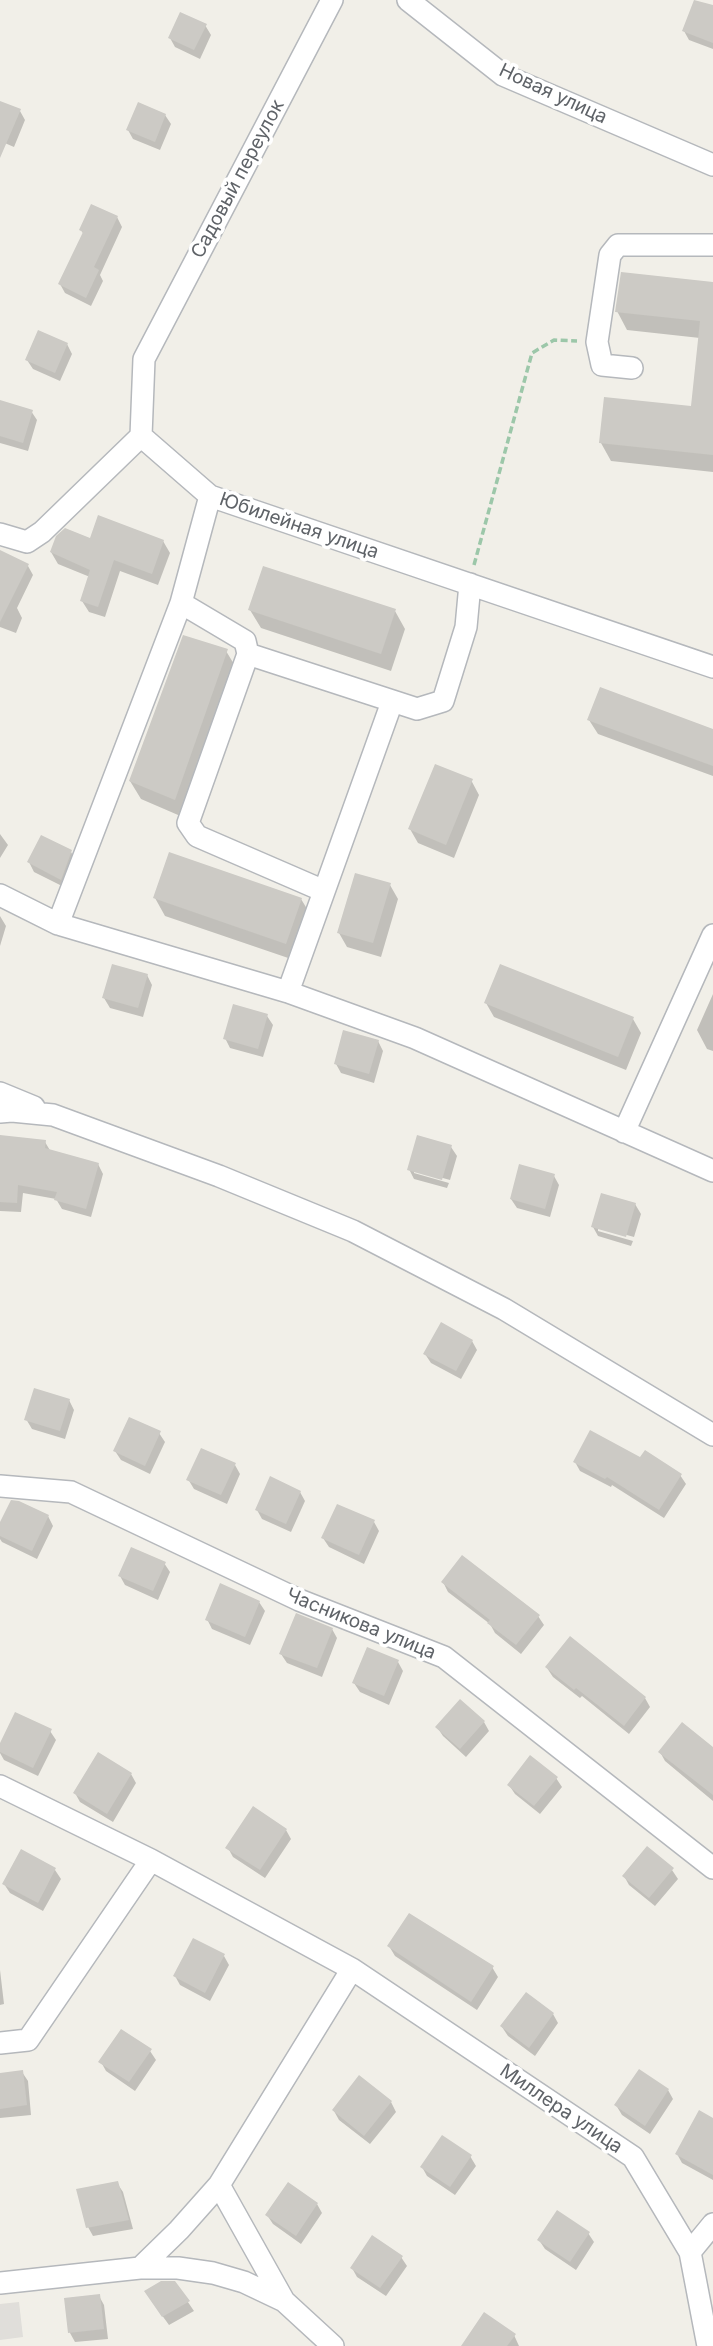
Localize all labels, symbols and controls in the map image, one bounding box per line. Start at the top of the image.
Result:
street label: Новая улица [495,59,611,129]
street label: Садовый переулок [187,96,289,262]
street label: Юбилейная улица [216,488,382,564]
street label: Часникова улица [283,1584,439,1664]
street label: Миллера улица [495,2060,627,2158]

